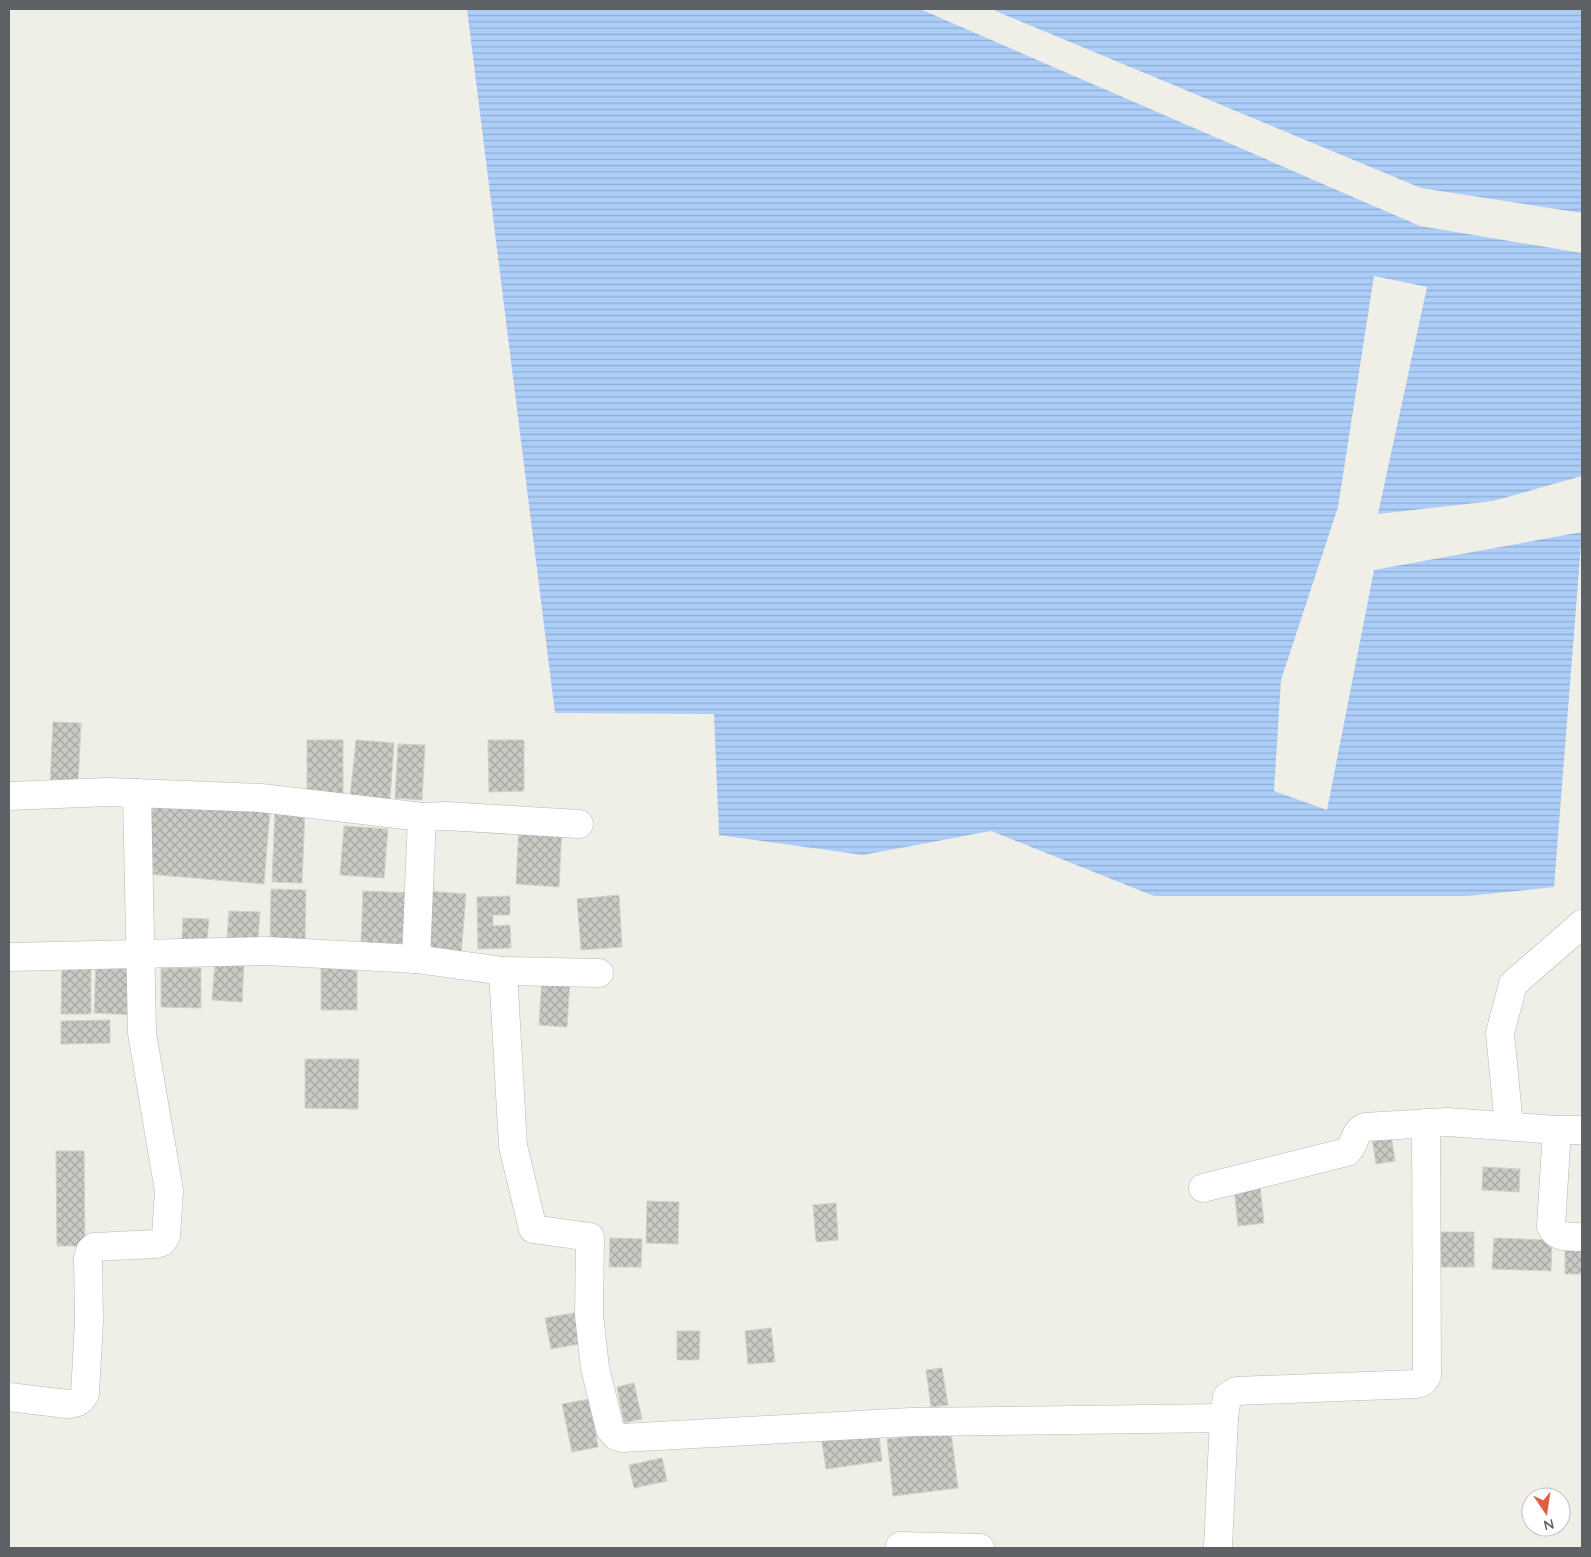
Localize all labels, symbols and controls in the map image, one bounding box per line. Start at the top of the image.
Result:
north arrow [1521,1487,1571,1537]
text: N [1542,1515,1556,1535]

